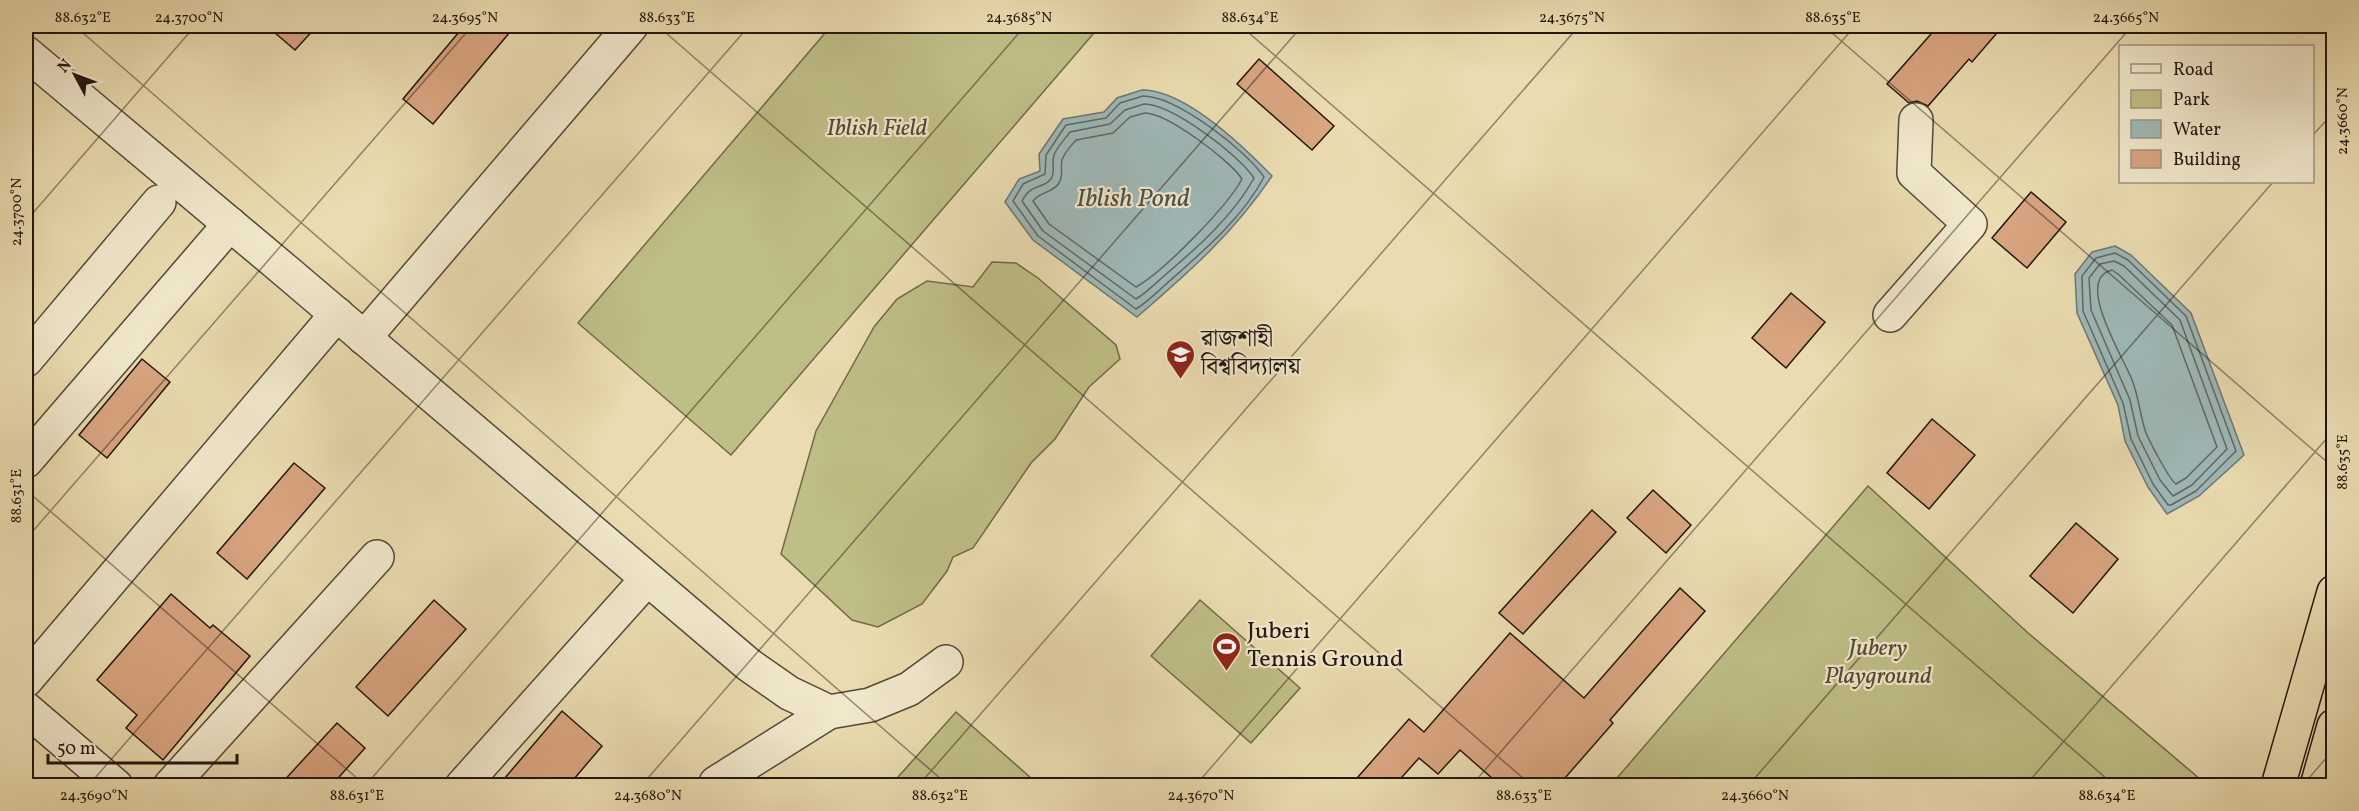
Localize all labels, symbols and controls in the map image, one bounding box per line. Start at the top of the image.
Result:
text: 88.632°E [55,8,111,29]
text: 24.3700°N [155,8,223,29]
text: 24.3695°N [432,8,498,29]
text: 88.633°E [639,8,695,29]
text: 24.3685°N [986,8,1052,29]
text: 88.634°E [1221,8,1279,29]
text: 24.3675°N [1539,8,1605,29]
text: 88.635°E [1805,8,1861,29]
text: 24.3665°N [2093,8,2159,29]
north arrow [45,45,105,105]
legend [2119,45,2314,183]
text: N [53,55,78,78]
text: Road [2173,58,2214,83]
text: 24.3660°N [2333,87,2354,155]
text: Park [2173,88,2210,113]
park label: Iblish Field [827,112,928,146]
text: Water [2173,118,2221,143]
text: Building [2173,148,2241,173]
text: 24.3700°N [7,178,28,246]
water label: Iblish Pond [1076,181,1190,217]
place label: রাজশাহী বিশ্ববিদ্যালয় [1200,323,1302,385]
school or university icon: রাজশাহী বিশ্ববিদ্যালয় [1164,338,1196,380]
text: 88.635°E [2333,434,2354,490]
text: 88.631°E [7,469,28,523]
place label: Juberi Tennis Ground [1247,615,1403,677]
sports icon: Juberi Tennis Ground [1210,630,1242,672]
park label: Jubery Playground [1824,632,1932,694]
scale bar [48,727,237,765]
text: 50 m [57,737,96,762]
text: 24.3690°N [60,786,128,807]
text: 88.631°E [330,786,384,807]
text: 24.3680°N [614,786,682,807]
text: 88.632°E [912,786,968,807]
text: 24.3670°N [1168,786,1234,807]
text: 88.633°E [1496,786,1552,807]
text: 24.3660°N [1721,786,1789,807]
text: 88.634°E [2078,786,2136,807]

